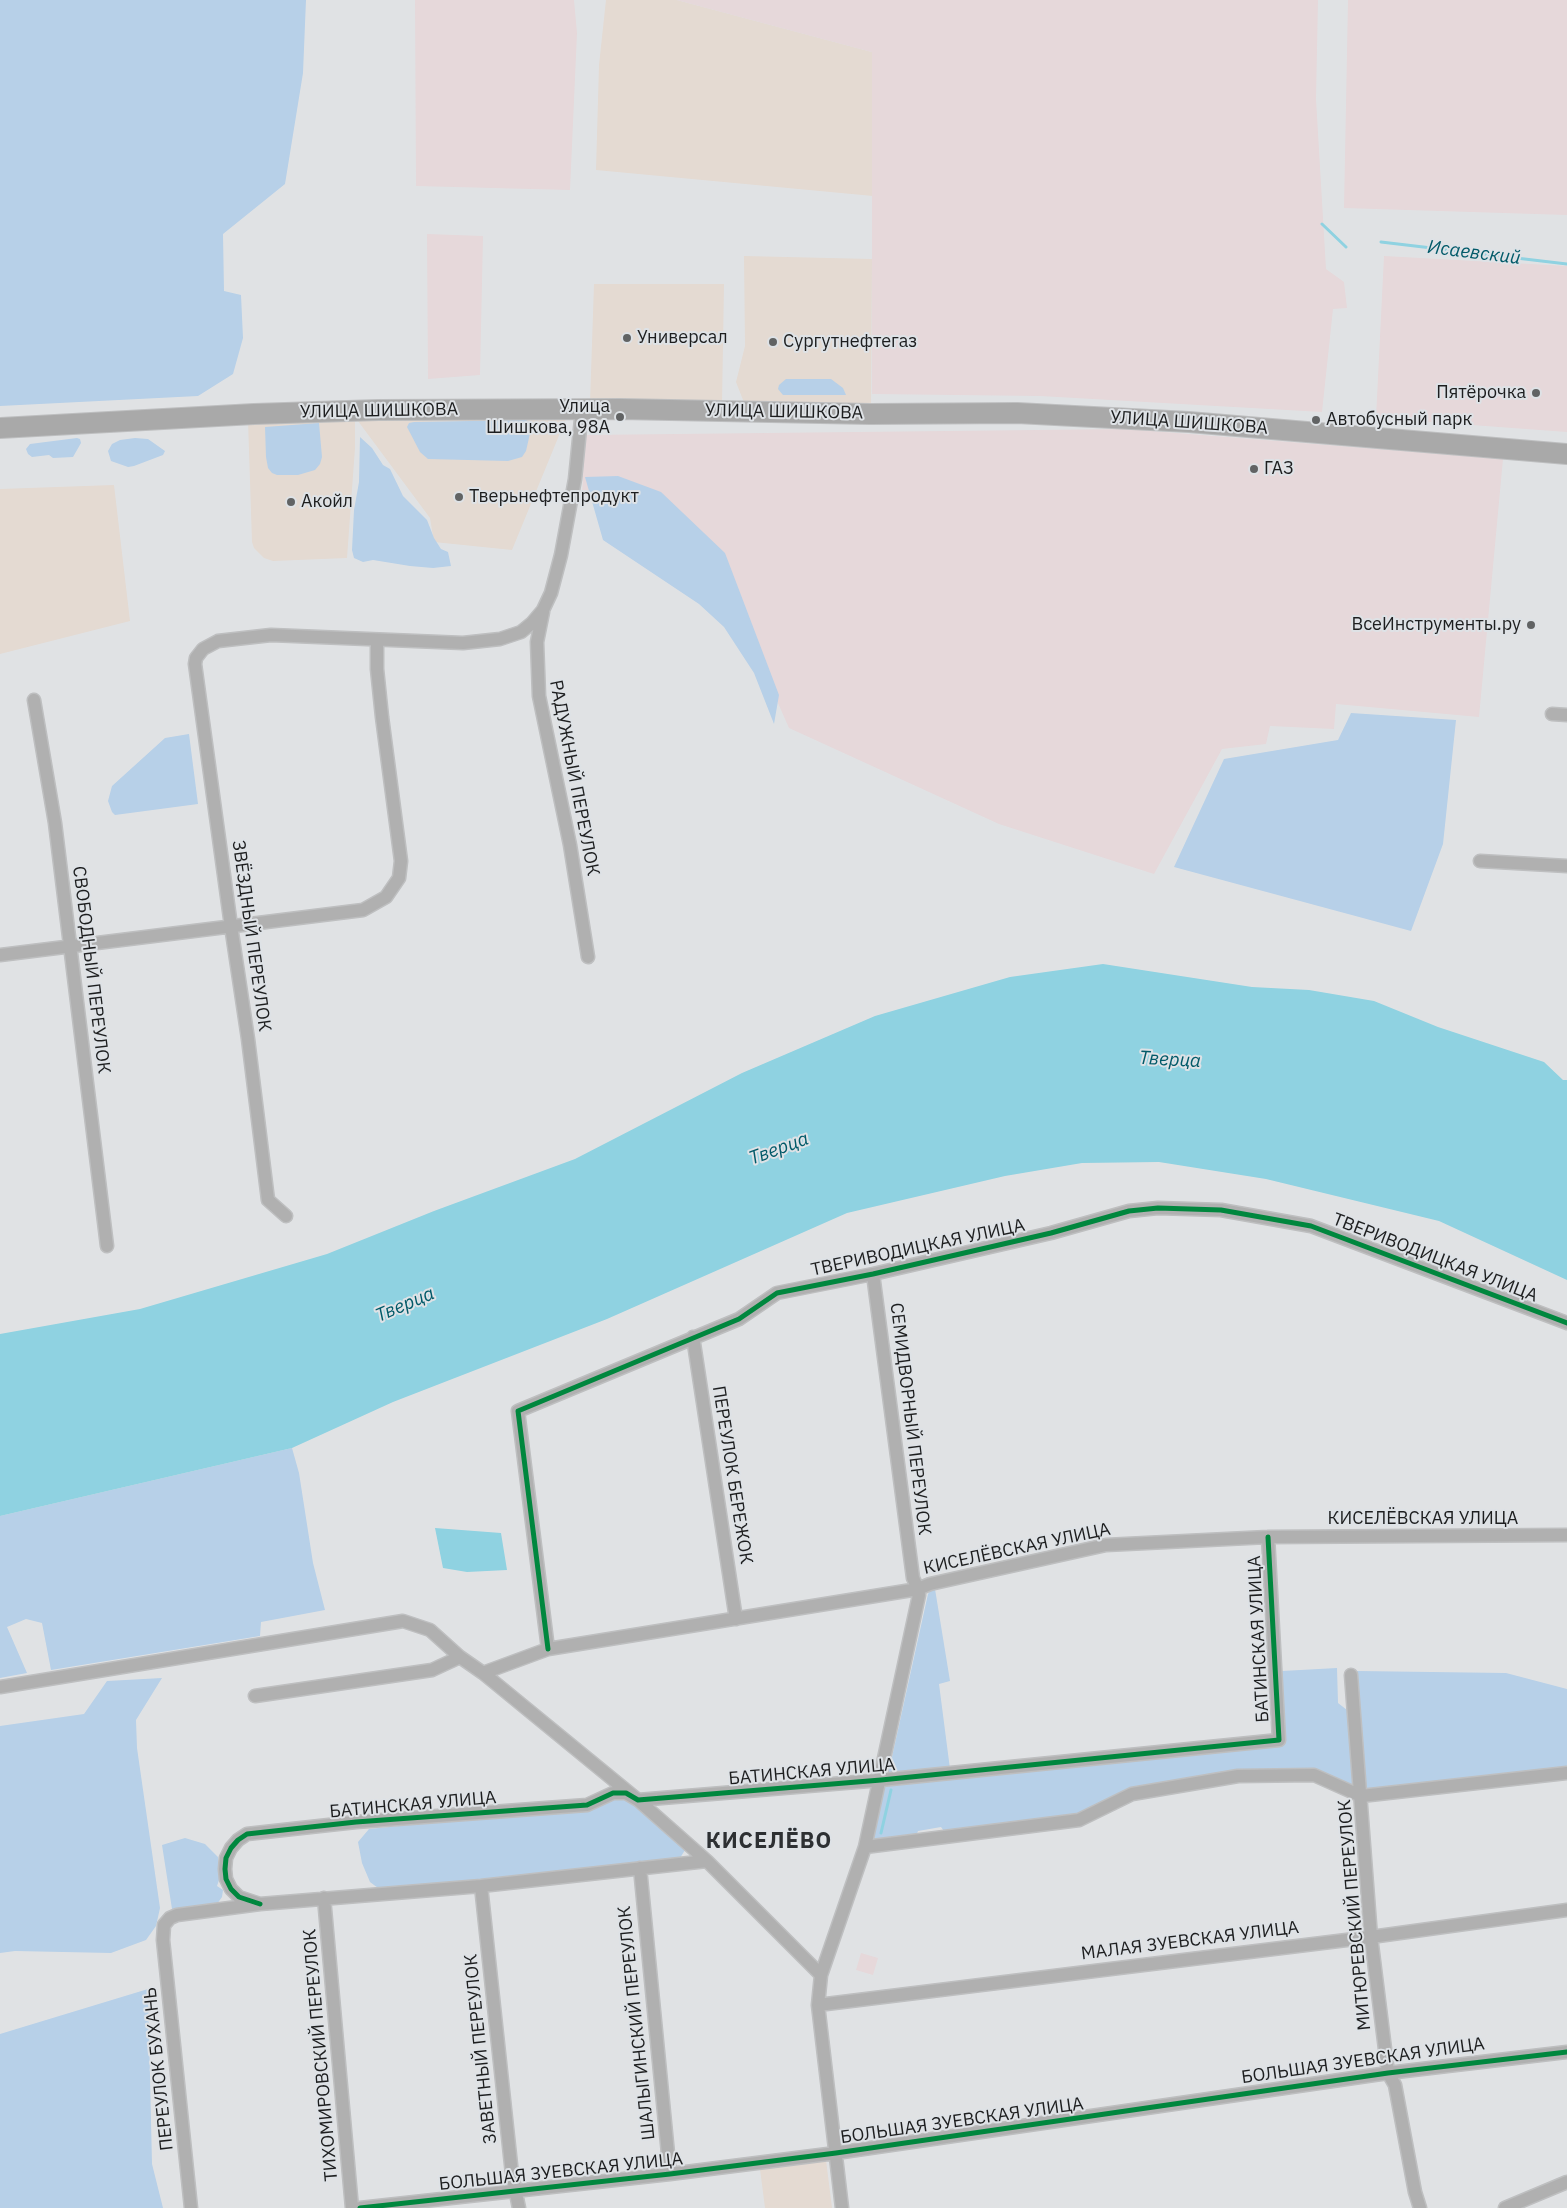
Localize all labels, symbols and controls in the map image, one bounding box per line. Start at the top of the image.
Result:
water label: Исаевский [1426,236,1522,270]
place label: Универсал [637,327,728,349]
place label: Сургутнефтегаз [783,331,917,353]
marker: Универсал [621,332,633,344]
marker: Сургутнефтегаз [767,336,779,348]
place label: Пятёрочка [1436,382,1526,404]
marker: Пятёрочка [1530,387,1542,399]
place label: Улица Шишкова, 98А [486,396,610,438]
street label: УЛИЦА ШИШКОВА [300,399,458,423]
street label: УЛИЦА ШИШКОВА [705,400,863,424]
street label: УЛИЦА ШИШКОВА [1109,407,1269,439]
place label: Автобусный парк [1326,409,1472,431]
marker: Улица Шишкова, 98А [614,411,626,423]
marker: Автобусный парк [1310,414,1322,426]
place label: ГАЗ [1264,458,1294,480]
marker: ГАЗ [1248,463,1260,475]
place label: Тверьнефтепродукт [469,486,639,508]
place label: Акойл [301,491,353,513]
marker: Тверьнефтепродукт [453,491,465,503]
marker: Акойл [285,496,297,508]
place label: ВсеИнструменты.ру [1351,614,1521,636]
marker: ВсеИнструменты.ру [1525,619,1537,631]
street label: РАДУЖНЫЙ ПЕРЕУЛОК [544,678,604,878]
street label: ЗВЁЗДНЫЙ ПЕРЕУЛОК [227,839,275,1033]
street label: СВОБОДНЫЙ ПЕРЕУЛОК [68,865,114,1075]
water label: Тверца [1138,1047,1202,1073]
water label: Тверца [746,1128,812,1170]
street label: ТВЕРИВОДИЦКАЯ УЛИЦА [1329,1209,1541,1307]
street label: ТВЕРИВОДИЦКАЯ УЛИЦА [809,1215,1027,1281]
water label: Тверца [372,1282,438,1328]
street label: СЕМИДВОРНЫЙ ПЕРЕУЛОК [885,1302,935,1536]
street label: ПЕРЕУЛОК БЕРЕЖОК [707,1384,757,1566]
street label: КИСЕЛЁВСКАЯ УЛИЦА [1328,1508,1518,1530]
street label: КИСЕЛЁВСКАЯ УЛИЦА [921,1519,1113,1579]
street label: БАТИНСКАЯ УЛИЦА [1244,1555,1274,1723]
street label: БАТИНСКАЯ УЛИЦА [728,1754,896,1790]
street label: БАТИНСКАЯ УЛИЦА [329,1787,497,1823]
street label: МИТЮРЕВСКИЙ ПЕРЕУЛОК [1334,1798,1376,2032]
district label: КИСЕЛЁВО [705,1829,833,1855]
street label: ШАЛЫГИНСКИЙ ПЕРЕУЛОК [614,1905,660,2141]
street label: МАЛАЯ ЗУЕВСКАЯ УЛИЦА [1080,1917,1300,1965]
street label: ТИХОМИРОВСКИЙ ПЕРЕУЛОК [299,1928,343,2182]
street label: ЗАВЕТНЫЙ ПЕРЕУЛОК [460,1953,502,2145]
street label: ПЕРЕУЛОК БУХАНЬ [140,1986,178,2152]
street label: БОЛЬШАЯ ЗУЕВСКАЯ УЛИЦА [1240,2033,1486,2089]
street label: БОЛЬШАЯ ЗУЕВСКАЯ УЛИЦА [839,2093,1085,2149]
street label: БОЛЬШАЯ ЗУЕВСКАЯ УЛИЦА [438,2148,684,2196]

